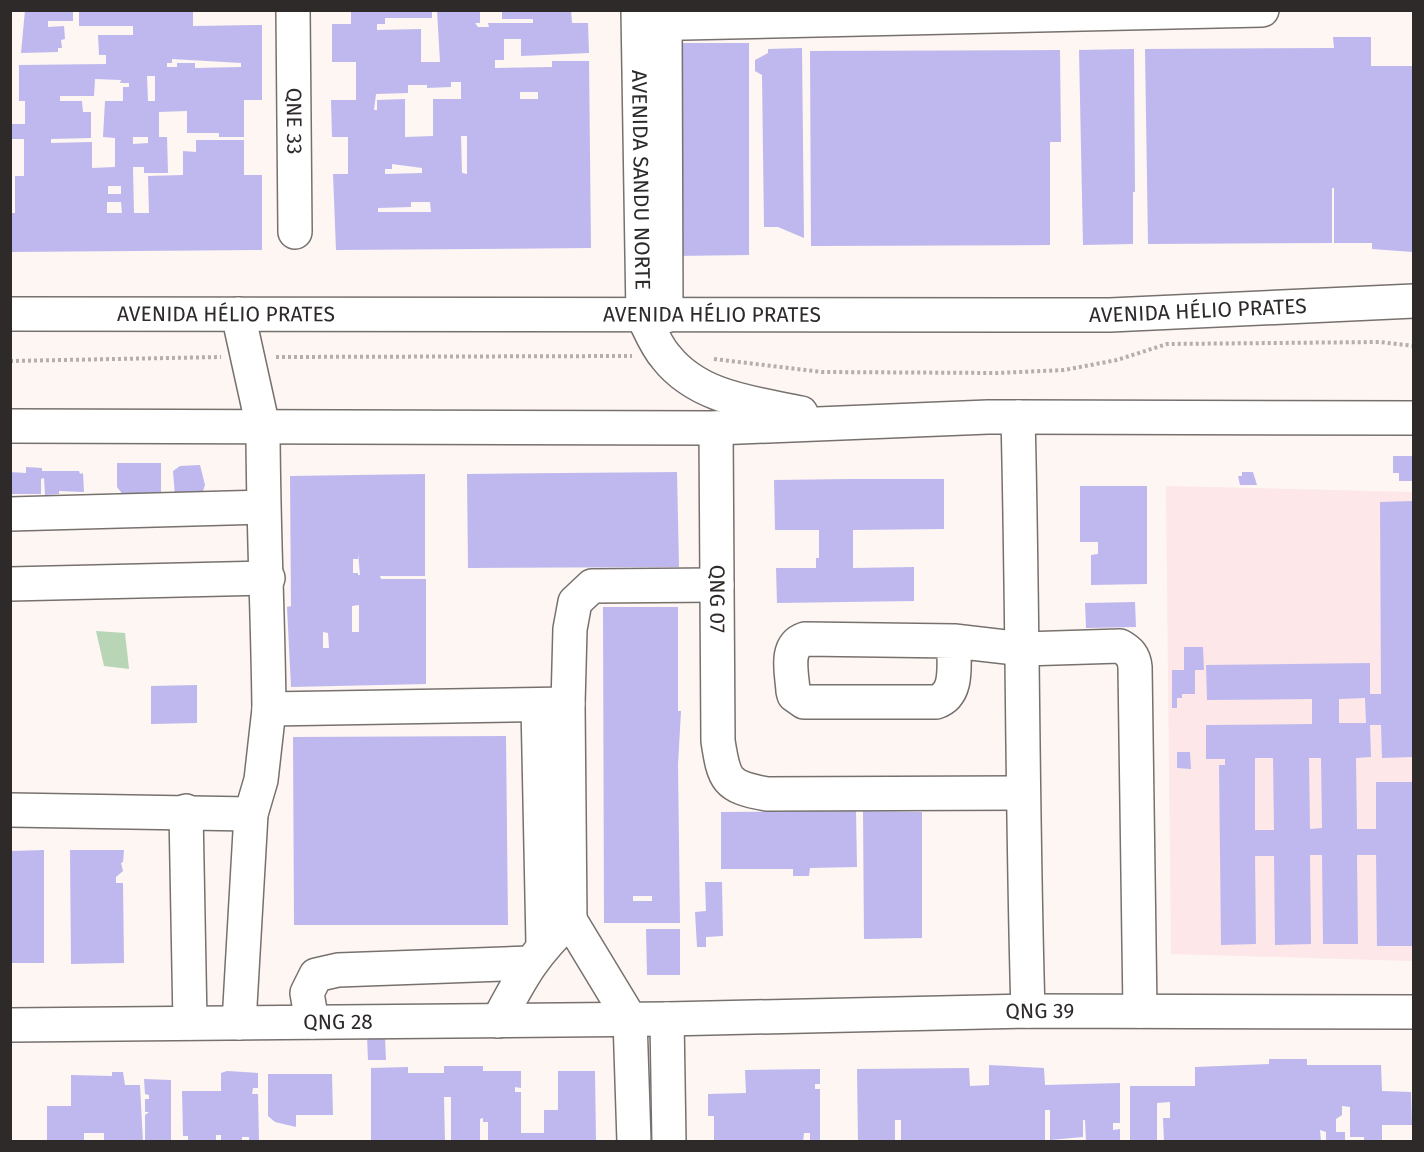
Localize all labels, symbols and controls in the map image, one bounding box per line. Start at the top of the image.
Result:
street label: AVENIDA SANDU NORTE [626,70,656,290]
street label: QNE 33 [281,88,307,154]
street label: AVENIDA HÉLIO PRATES [1089,293,1307,328]
street label: AVENIDA HÉLIO PRATES [117,301,335,327]
street label: AVENIDA HÉLIO PRATES [603,302,821,328]
street label: QNG 07 [704,565,730,633]
street label: QNG 39 [1005,998,1074,1024]
street label: QNG 28 [303,1009,373,1035]

